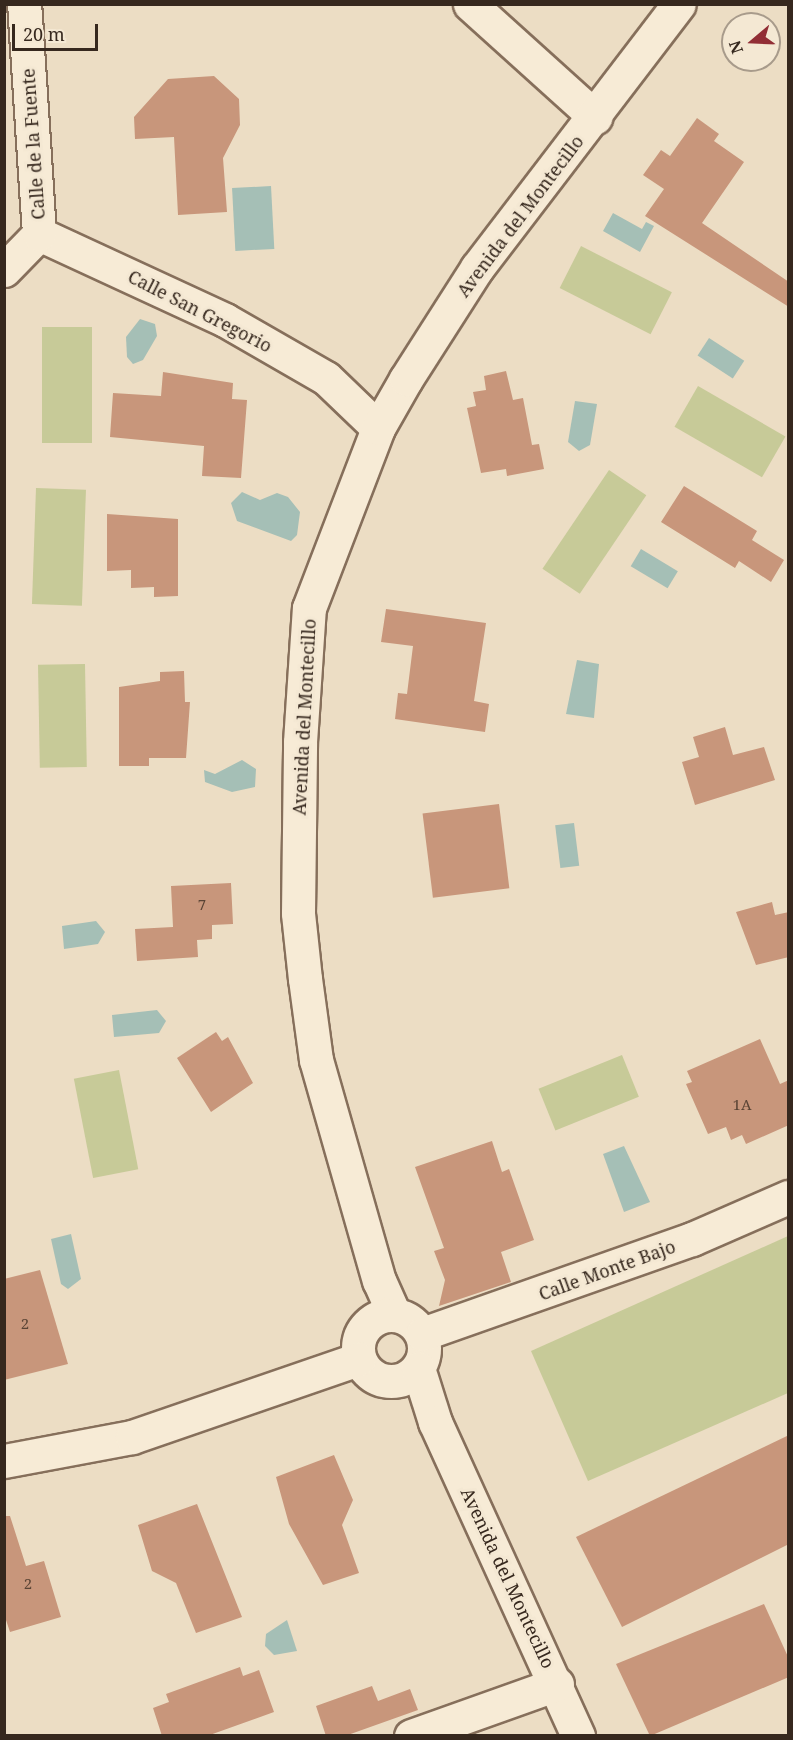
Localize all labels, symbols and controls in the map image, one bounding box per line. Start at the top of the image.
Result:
scale bar [15,12,100,50]
north arrow [721,12,781,72]
text: 20 m [23,22,65,46]
text: N [723,38,748,57]
street label: Calle de la Fuente [17,68,49,220]
street label: Avenida del Montecillo [452,131,588,301]
street label: Calle San Gregorio [124,265,276,357]
street label: Avenida del Montecillo [288,618,320,816]
house number: 7 [198,896,206,914]
house number: 1A [733,1096,751,1114]
street label: Calle Monte Bajo [536,1235,678,1305]
house number: 2 [21,1315,29,1333]
street label: Avenida del Montecillo [457,1484,559,1672]
house number: 2 [24,1575,32,1593]

